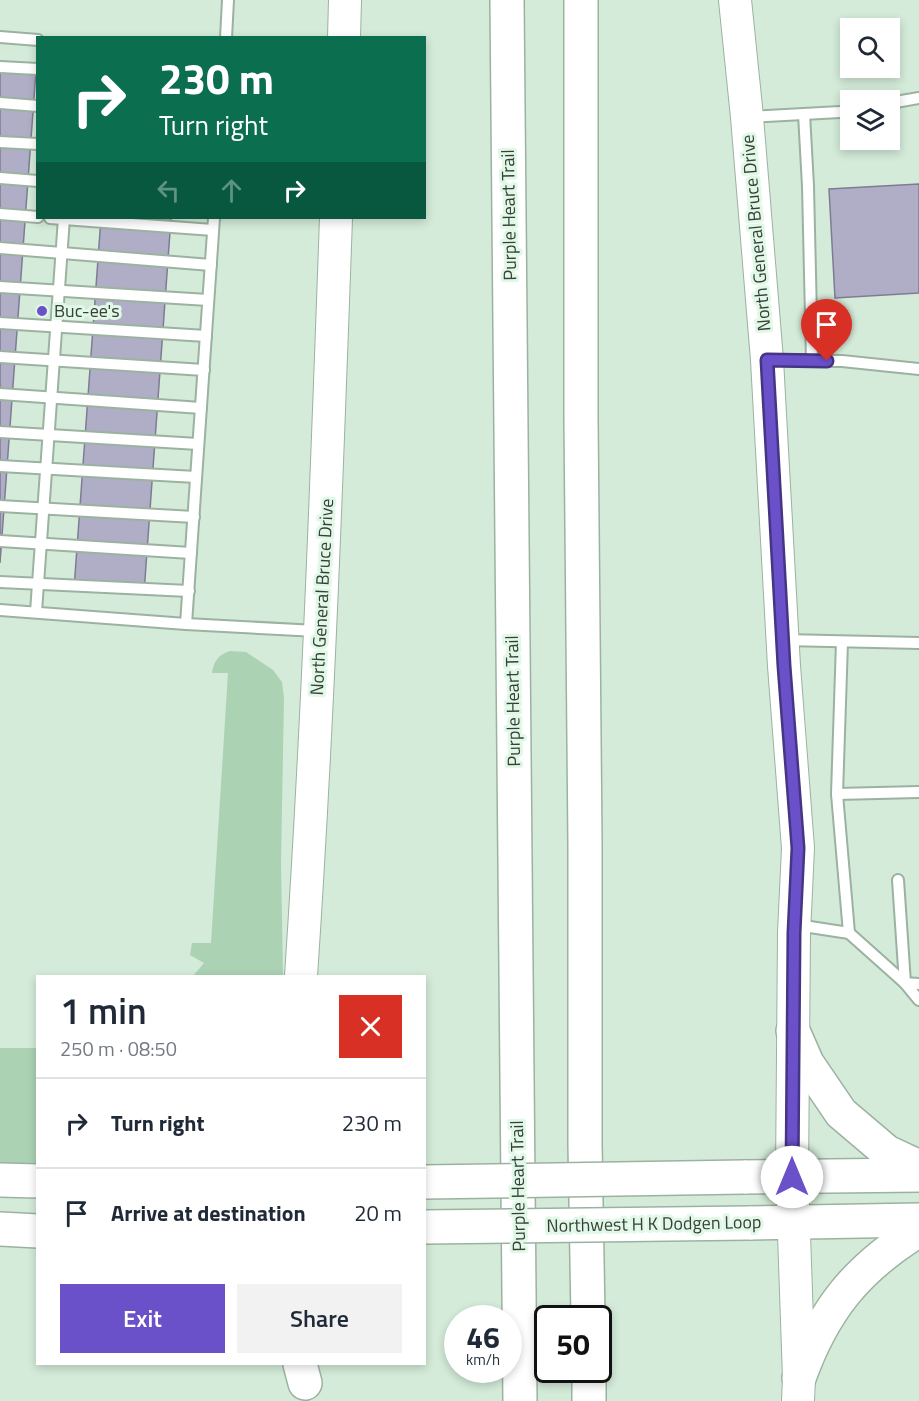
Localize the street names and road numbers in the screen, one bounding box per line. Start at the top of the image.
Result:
street label: North General Bruce Drive [733,134,778,332]
street label: Purple Heart Trail [494,149,523,281]
street label: North General Bruce Drive [303,498,340,696]
street label: Purple Heart Trail [498,635,527,767]
street label: Purple Heart Trail [503,1120,532,1252]
street label: Northwest H K Dodgen Loop [546,1208,762,1239]

